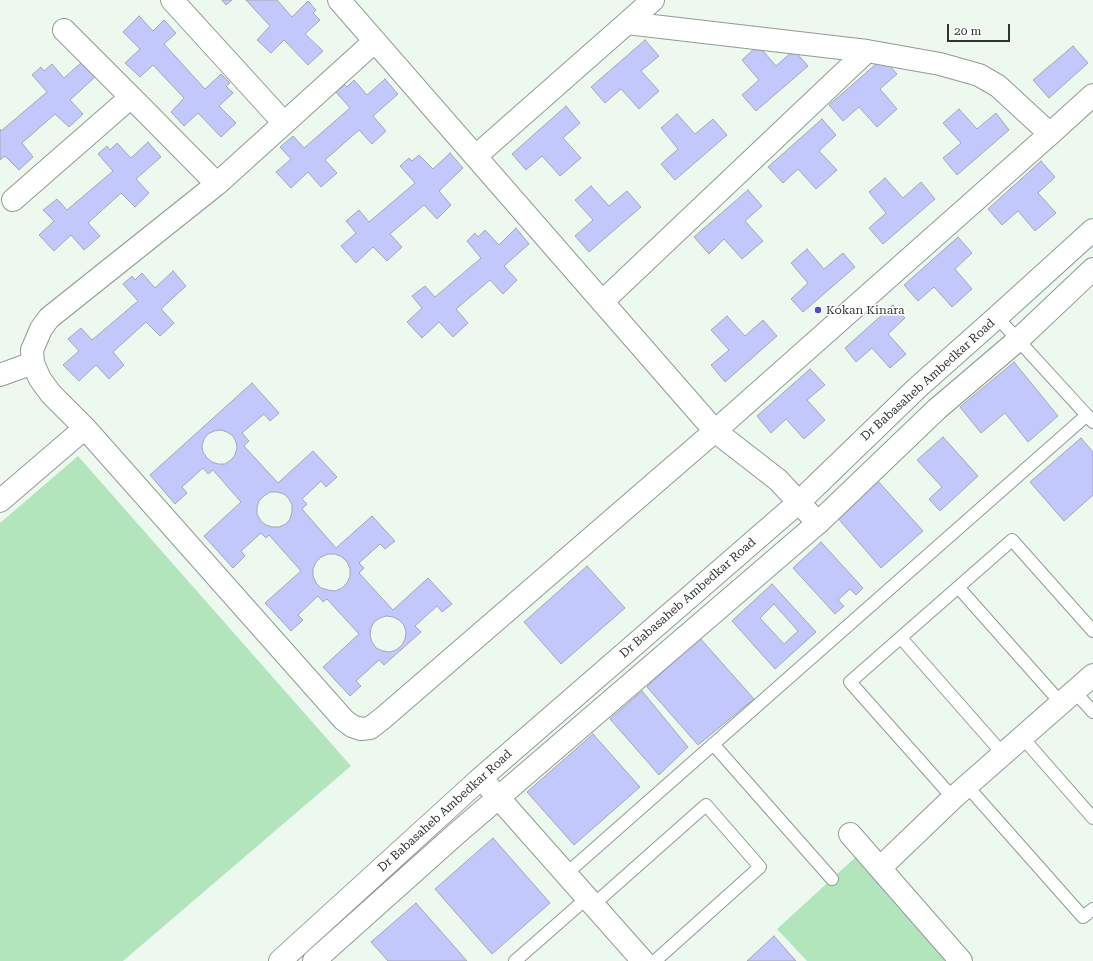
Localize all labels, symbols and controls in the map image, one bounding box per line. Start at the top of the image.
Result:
scale bar [949,16,1012,42]
text: 20 m [954,24,981,38]
place label: Kokan Kinara [826,303,904,317]
marker: Kokan Kinara [813,305,823,315]
street label: Dr Babasaheb Ambedkar Road [858,316,998,444]
street label: Dr Babasaheb Ambedkar Road [617,535,759,661]
street label: Dr Babasaheb Ambedkar Road [375,747,515,875]

